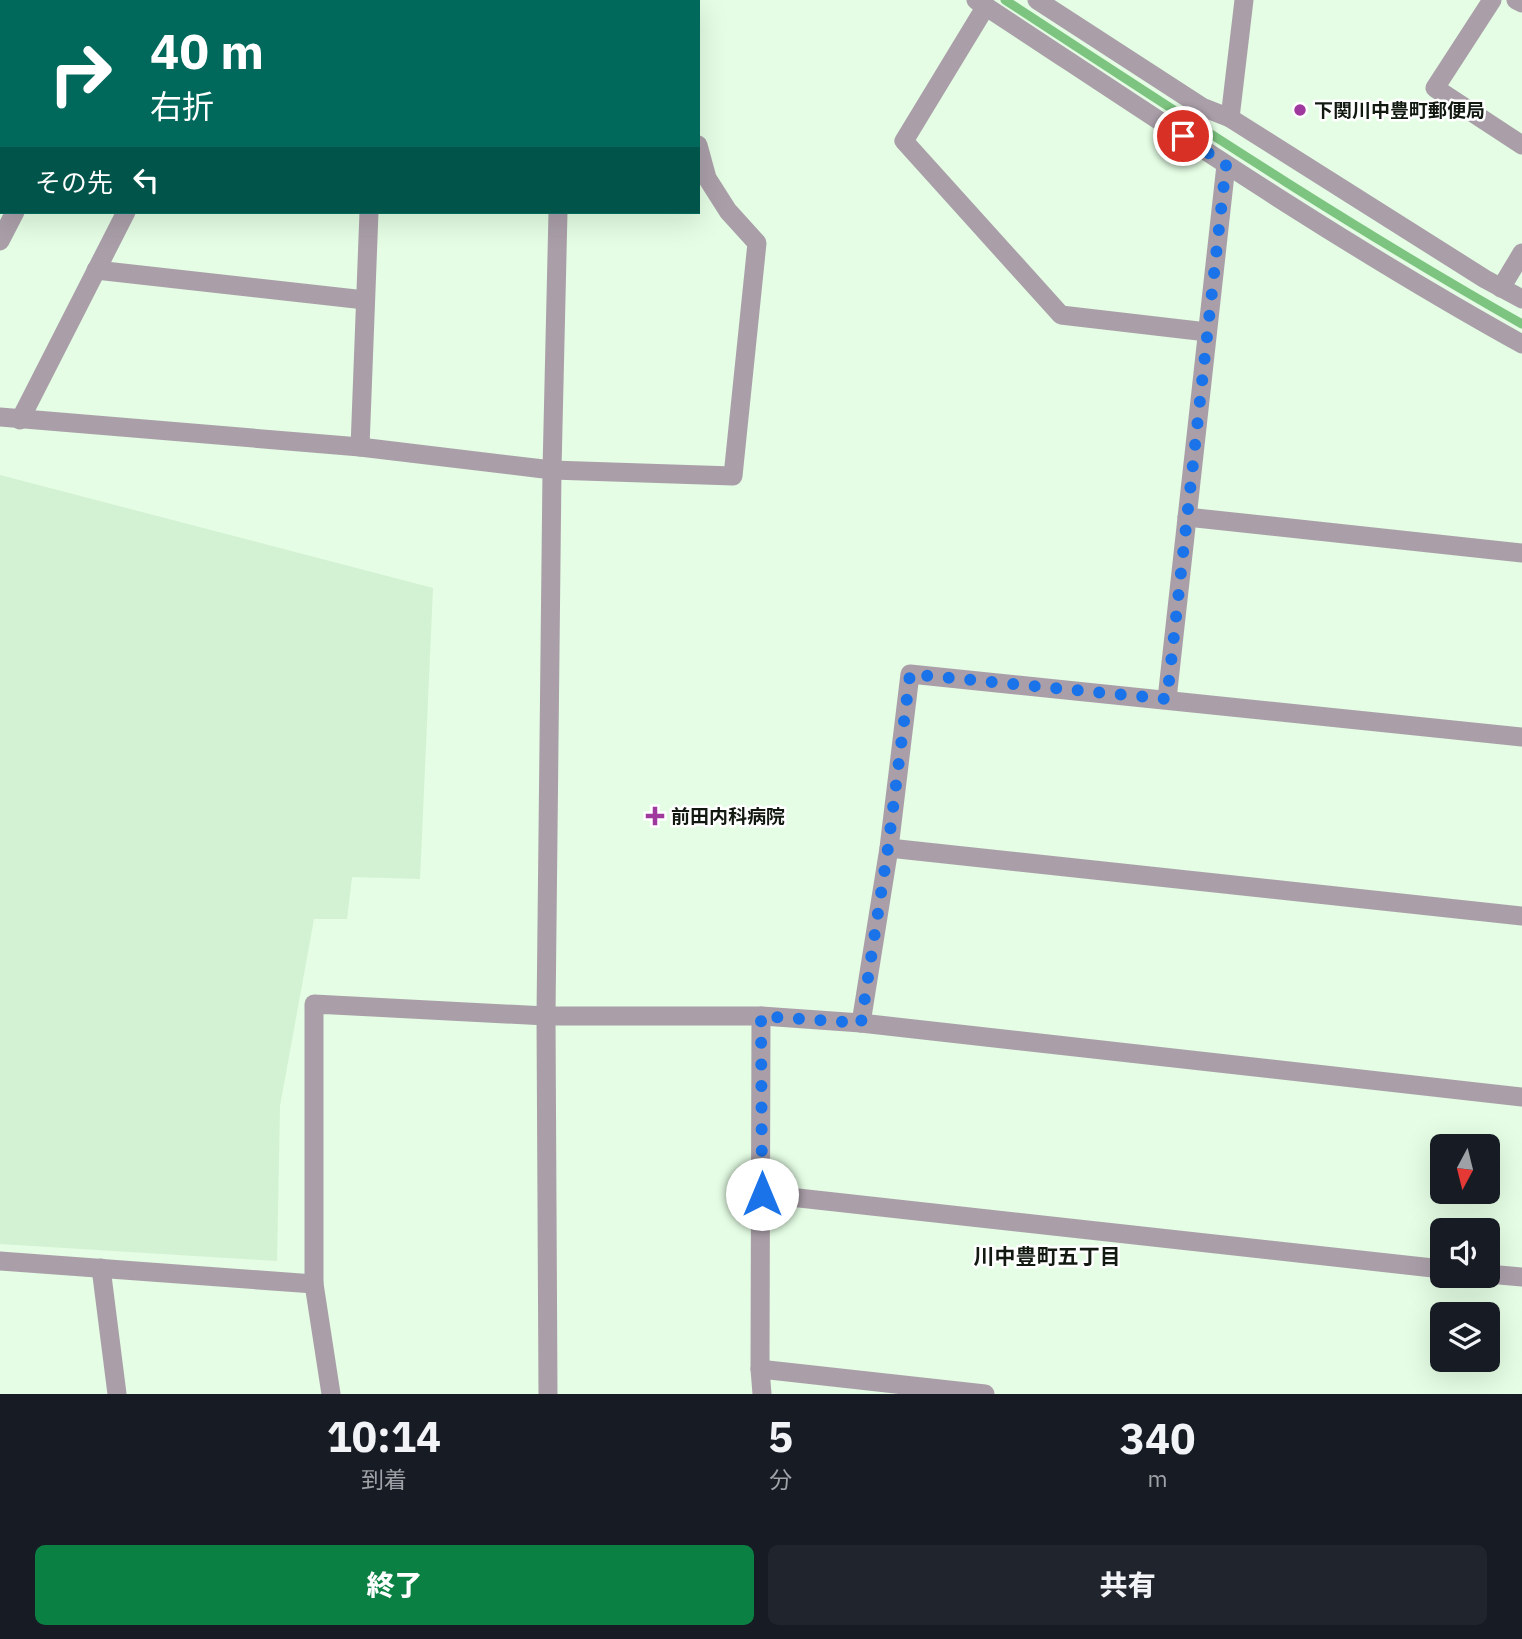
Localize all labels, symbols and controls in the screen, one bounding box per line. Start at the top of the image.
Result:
text: 40 m [150,19,264,82]
icon: right [35,28,126,119]
text: 右折 [150,85,214,127]
place label: 下関川中豊町郵便局 [1314,98,1485,122]
marker: 下関川中豊町郵便局 [1292,102,1308,118]
pin [1153,106,1213,166]
icon: arrive [1164,117,1202,155]
icon: left [127,161,165,199]
text: その先 [35,165,113,199]
place label: 前田内科病院 [671,804,785,828]
marker: 前田内科病院 [645,806,665,826]
north arrow [1430,1134,1500,1204]
map controls [1430,1134,1500,1372]
position arrow [725,1157,799,1231]
button: sound [1430,1218,1500,1288]
district label: 川中豊町五丁目 [974,1242,1121,1270]
button: layers [1430,1302,1500,1372]
text: 10:14 [327,1409,441,1464]
text: 5 [768,1409,793,1464]
text: 340 [1120,1411,1195,1466]
text: m [1148,1463,1168,1493]
text: 到着 [361,1464,407,1494]
text: 分 [769,1464,792,1494]
button: 終了 [35,1545,754,1625]
button: 共有 [768,1545,1487,1625]

